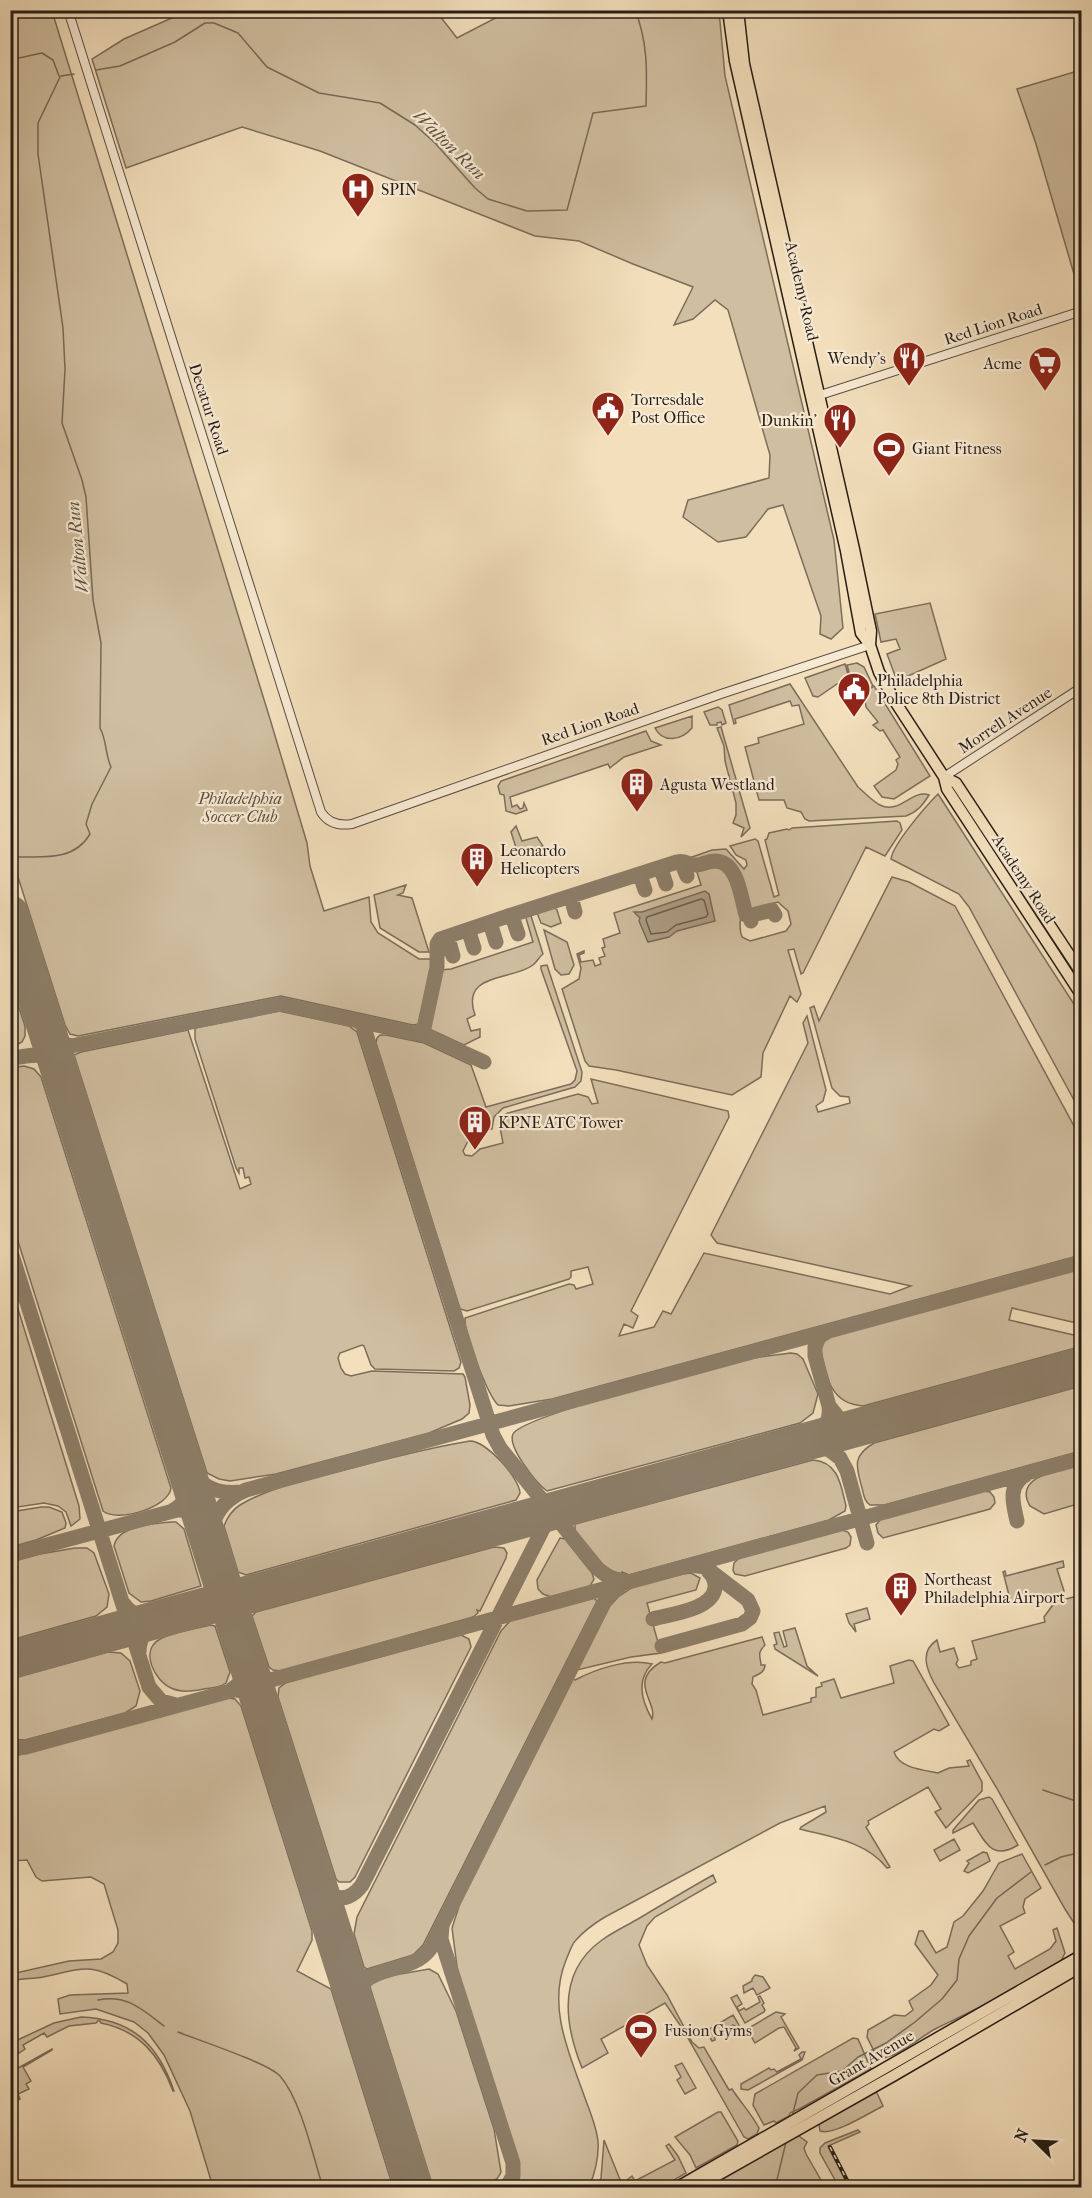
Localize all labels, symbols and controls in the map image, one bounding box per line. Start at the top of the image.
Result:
water label: Walton Run [409,106,489,184]
hospital icon: SPIN [340,171,376,218]
place label: SPIN [381,180,417,199]
street label: Academy Road [781,238,823,343]
street label: Red Lion Road [942,299,1045,349]
restaurant icon: Wendy's [891,340,927,387]
supermarket icon: Acme [1027,345,1063,392]
place label: Wendy's [827,349,886,368]
place label: Acme [982,354,1022,373]
street label: Decatur Road [185,361,233,457]
public building icon: Torresdale Post Office [590,390,626,437]
place label: Torresdale Post Office [631,390,705,427]
restaurant icon: Dunkin' [822,402,858,449]
place label: Dunkin' [761,411,817,430]
sports icon: Giant Fitness [871,430,907,477]
place label: Giant Fitness [912,439,1002,458]
water label: Walton Run [63,500,93,594]
public building icon: Philadelphia Police 8th District [836,671,872,718]
place label: Philadelphia Police 8th District [877,671,1001,708]
street label: Morrell Avenue [955,683,1055,757]
street label: Red Lion Road [539,698,642,750]
building icon: Agusta Westland [619,766,655,813]
place label: Agusta Westland [659,775,775,794]
park label: Philadelphia Soccer Club [197,789,282,826]
street label: Academy Road [988,830,1060,927]
building icon: Leonardo Helicopters [459,841,495,888]
place label: Leonardo Helicopters [500,841,580,878]
building icon: KPNE ATC Tower [457,1104,493,1151]
place label: KPNE ATC Tower [498,1113,623,1132]
building icon: Northeast Philadelphia Airport [883,1570,919,1617]
place label: Northeast Philadelphia Airport [924,1570,1065,1607]
sports icon: Fusion Gyms [623,2012,659,2059]
place label: Fusion Gyms [664,2021,752,2040]
street label: Grant Avenue [825,2026,917,2090]
north arrow [1005,2111,1065,2171]
text: N [1011,2125,1033,2145]

